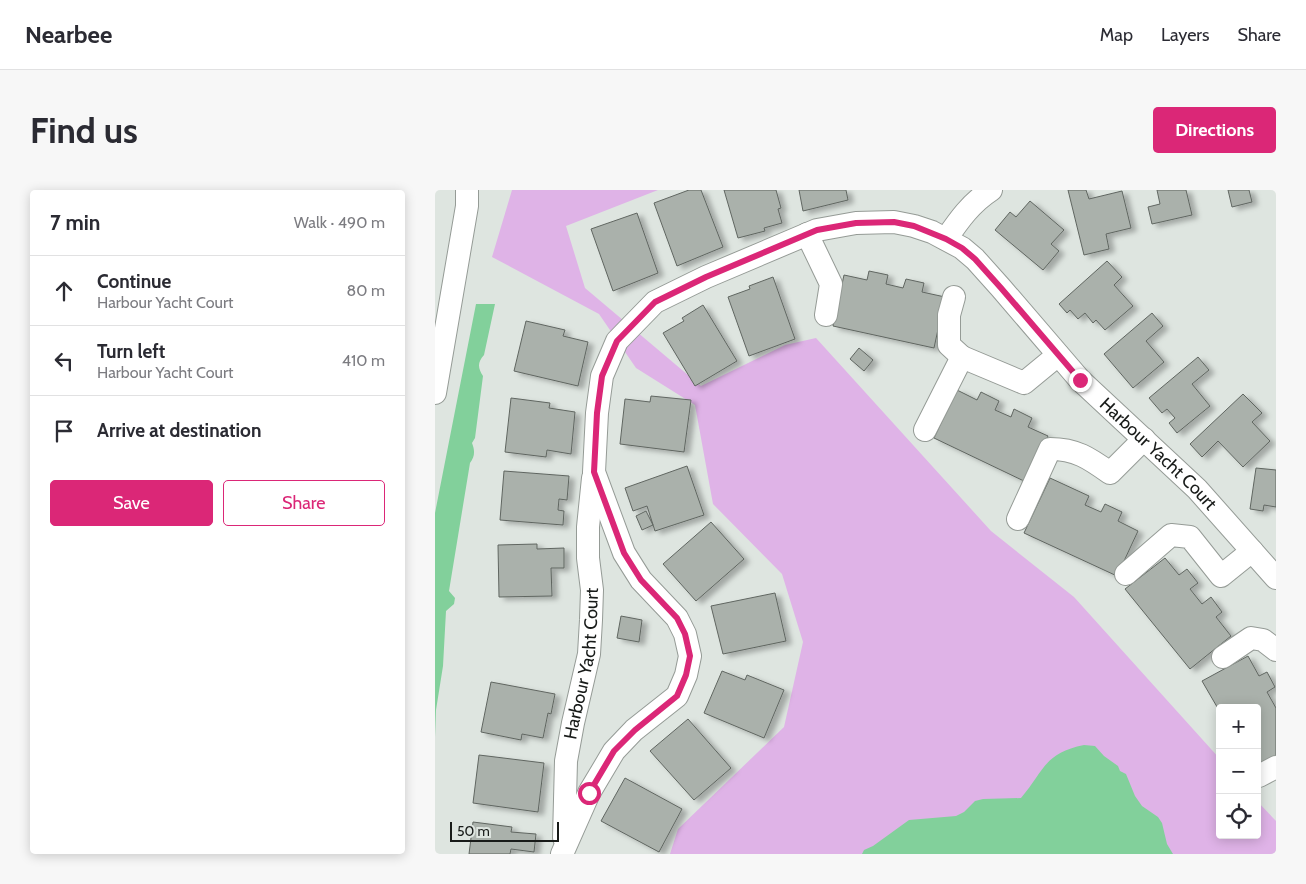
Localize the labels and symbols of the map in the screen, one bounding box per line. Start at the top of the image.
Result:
route end [1069,369,1092,392]
street label: Harbour Yacht Court [1095,393,1222,515]
street label: Harbour Yacht Court [559,587,603,741]
route start [578,782,601,805]
scale bar [450,819,559,842]

